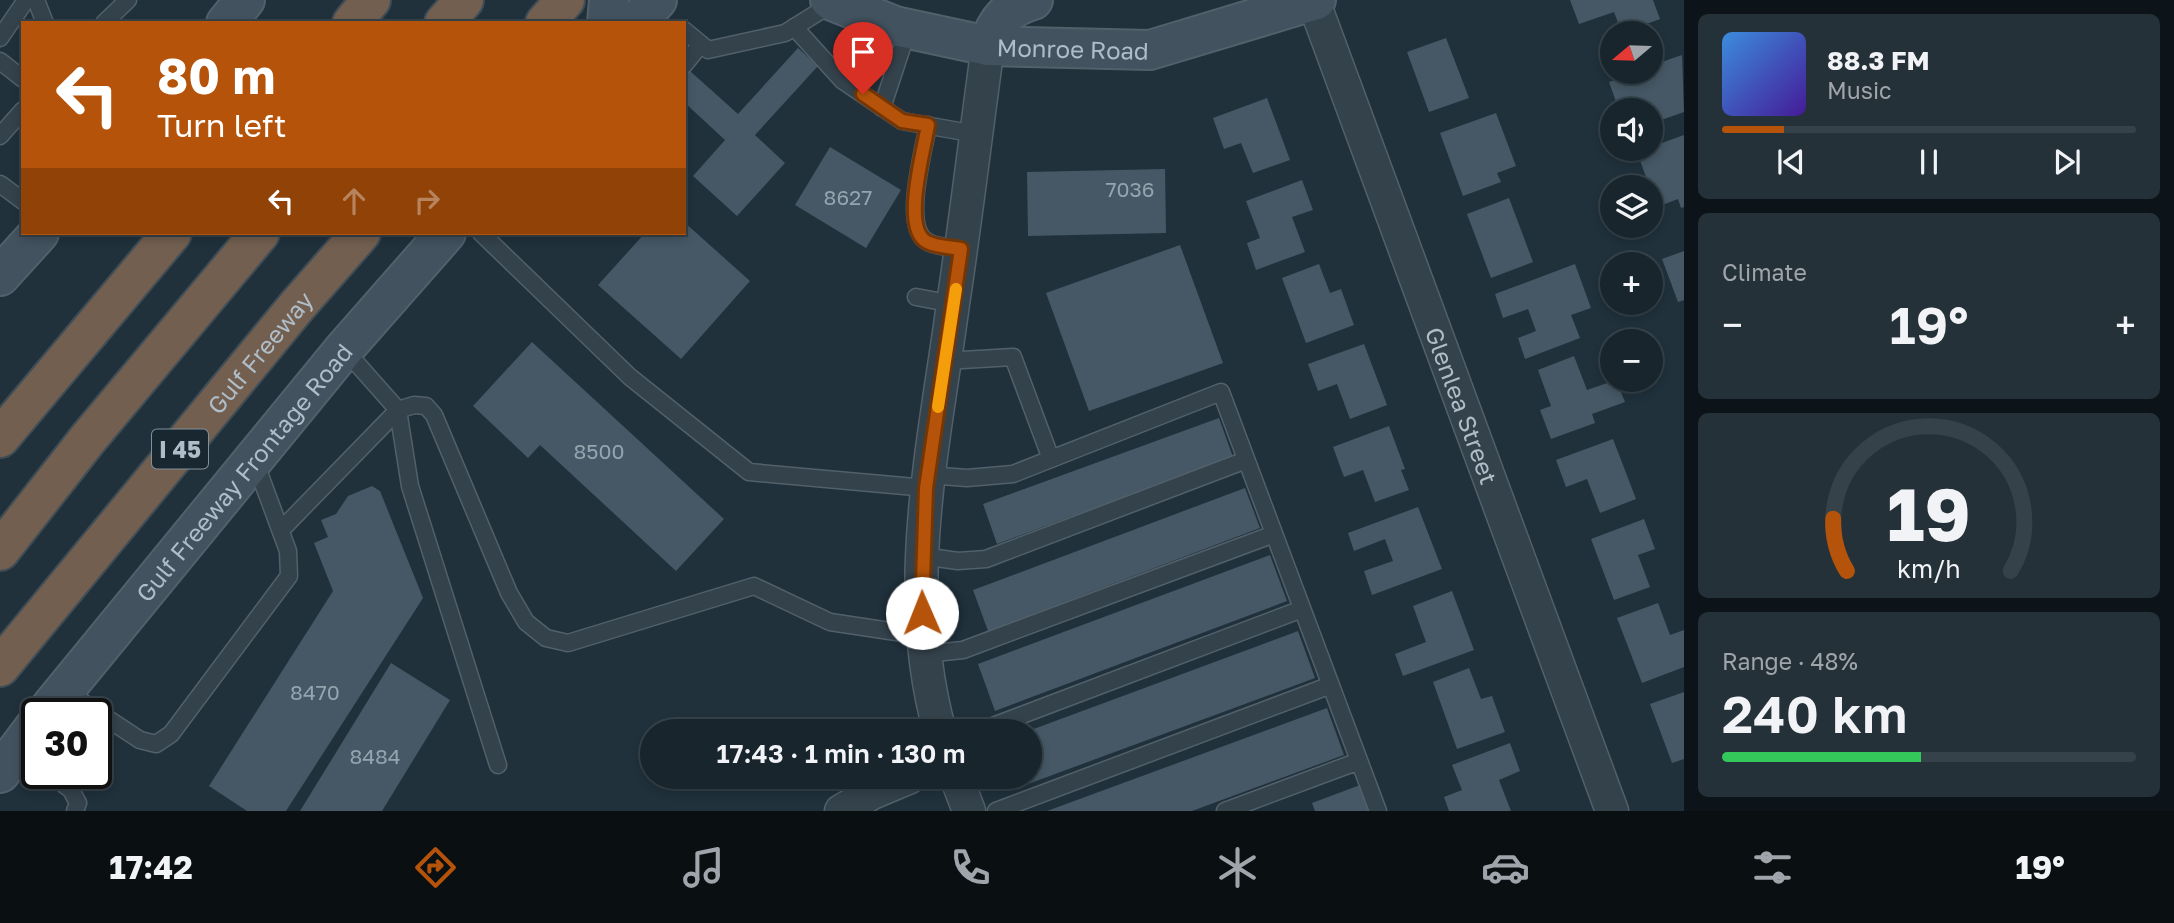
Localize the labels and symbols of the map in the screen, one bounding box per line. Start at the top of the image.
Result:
north arrow [1600,21,1662,84]
pin [833,22,893,94]
street label: Monroe Road [996,32,1149,64]
house number: 7036 [1105,176,1155,202]
house number: 8627 [824,184,872,210]
street label: Gulf Freeway [200,285,318,419]
street label: Glenlea Street [1420,323,1505,488]
street label: Gulf Freeway Frontage Road [129,337,358,607]
road number: I 45 [152,430,208,468]
house number: 8500 [573,438,625,464]
position arrow [885,576,959,650]
house number: 8470 [290,679,340,705]
speed limit sign: 30 [21,698,112,789]
house number: 8484 [349,743,401,769]

